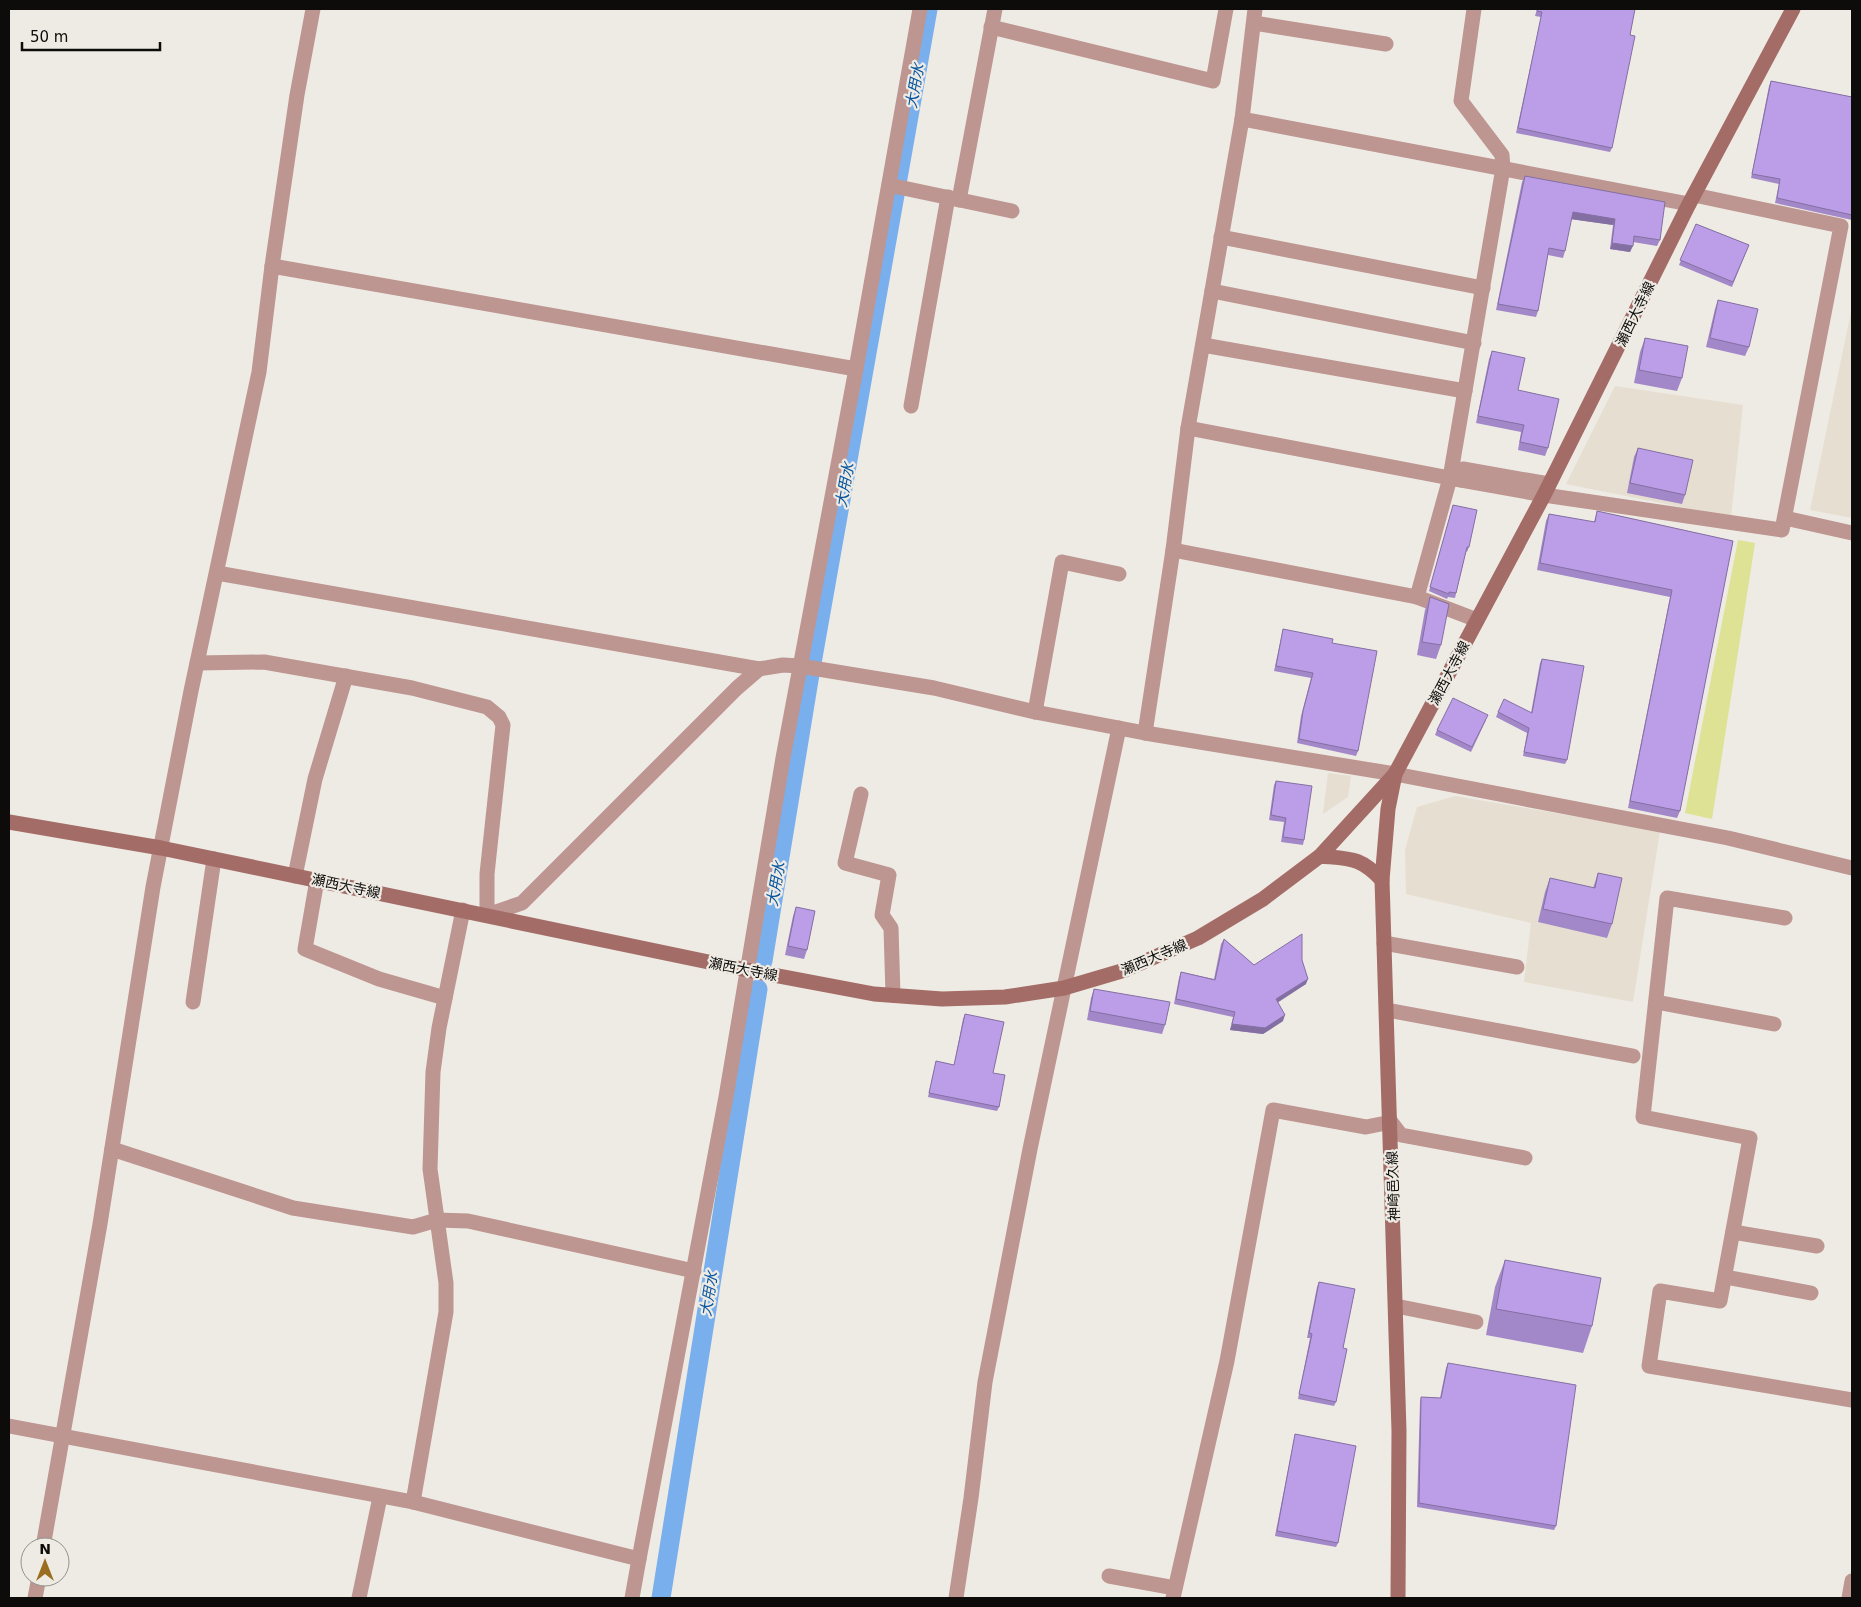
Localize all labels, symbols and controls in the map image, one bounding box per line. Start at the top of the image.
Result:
scale bar [22,20,160,52]
text: 50 m [30,28,68,46]
water label: 大用水 [902,60,928,110]
street label: 瀬西大寺線 [1612,279,1658,349]
water label: 大用水 [832,459,858,509]
street label: 瀬西大寺線 [1426,638,1472,708]
water label: 大用水 [763,858,789,908]
street label: 瀬西大寺線 [310,871,382,901]
street label: 瀬西大寺線 [1119,936,1189,978]
street label: 瀬西大寺線 [707,954,779,984]
street label: 神崎邑久線 [1384,1151,1402,1221]
water label: 大用水 [697,1268,722,1318]
north arrow [20,1537,70,1587]
text: N [39,1541,51,1557]

